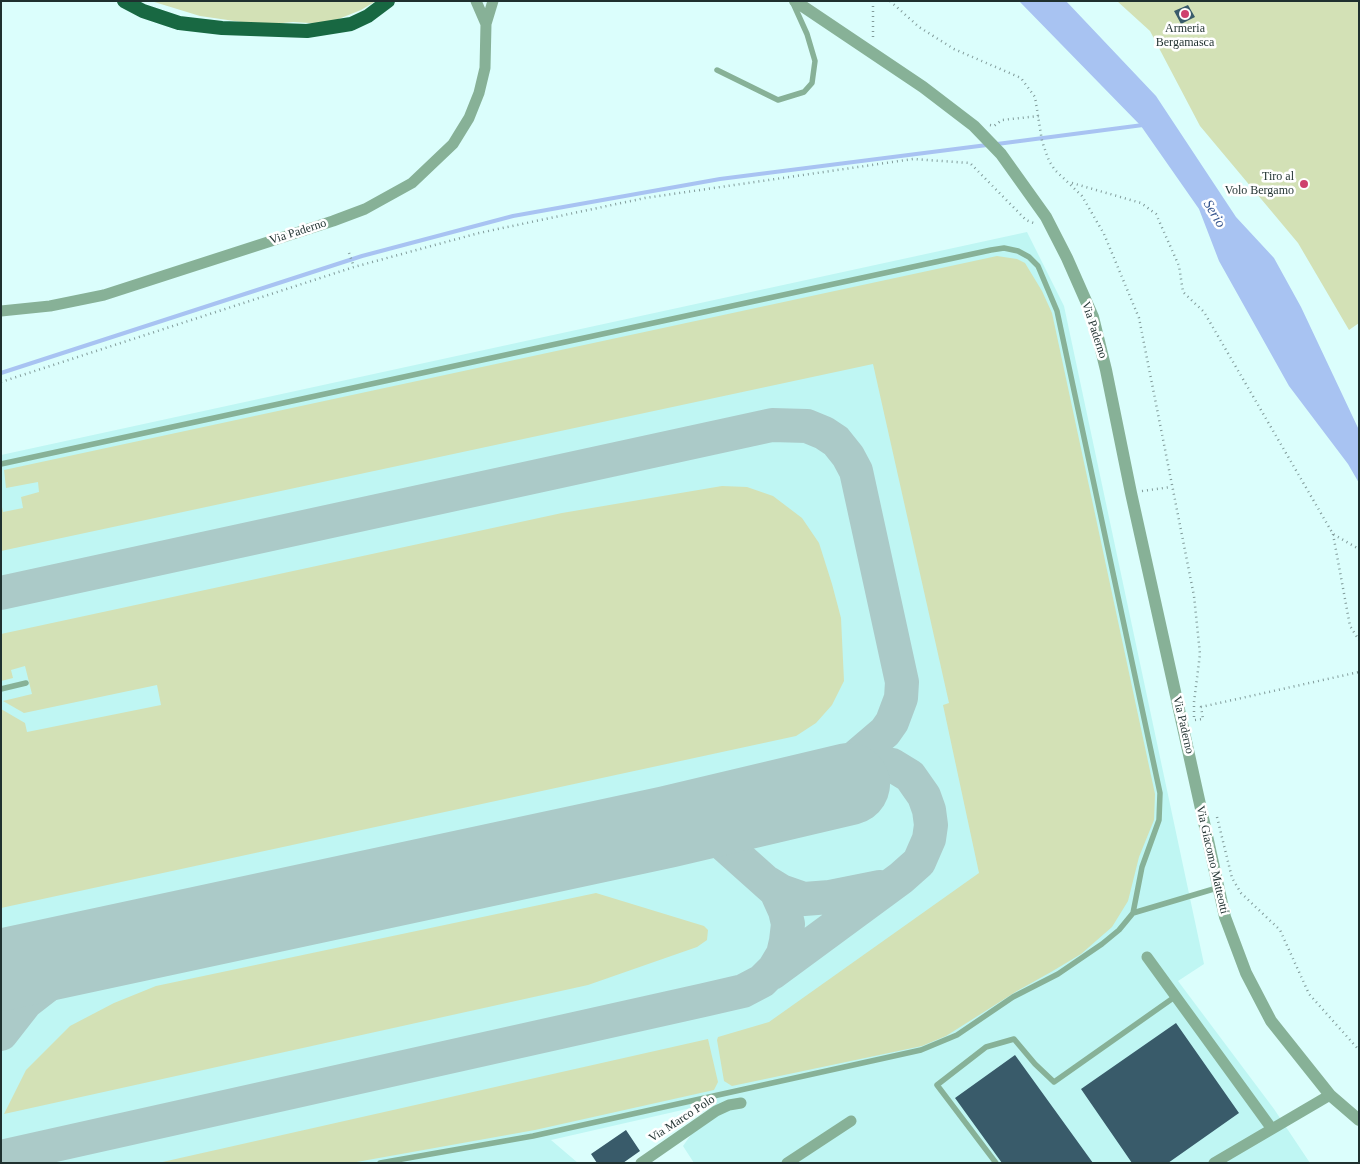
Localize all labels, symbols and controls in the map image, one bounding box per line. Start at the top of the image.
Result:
marker: Armeria Bergamasca [1179,8,1191,20]
place label: Armeria Bergamasca [1156,22,1214,50]
place label: Tiro al Volo Bergamo [1225,170,1294,198]
marker: Tiro al Volo Bergamo [1298,178,1310,190]
water label: Serio [1199,197,1229,231]
street label: Via Paderno [268,216,328,248]
street label: Via Paderno [1078,300,1110,360]
street label: Via Paderno [1169,695,1197,755]
street label: Via Giacomo Matteotti [1193,805,1231,915]
street label: Via Marco Polo [646,1092,718,1146]

